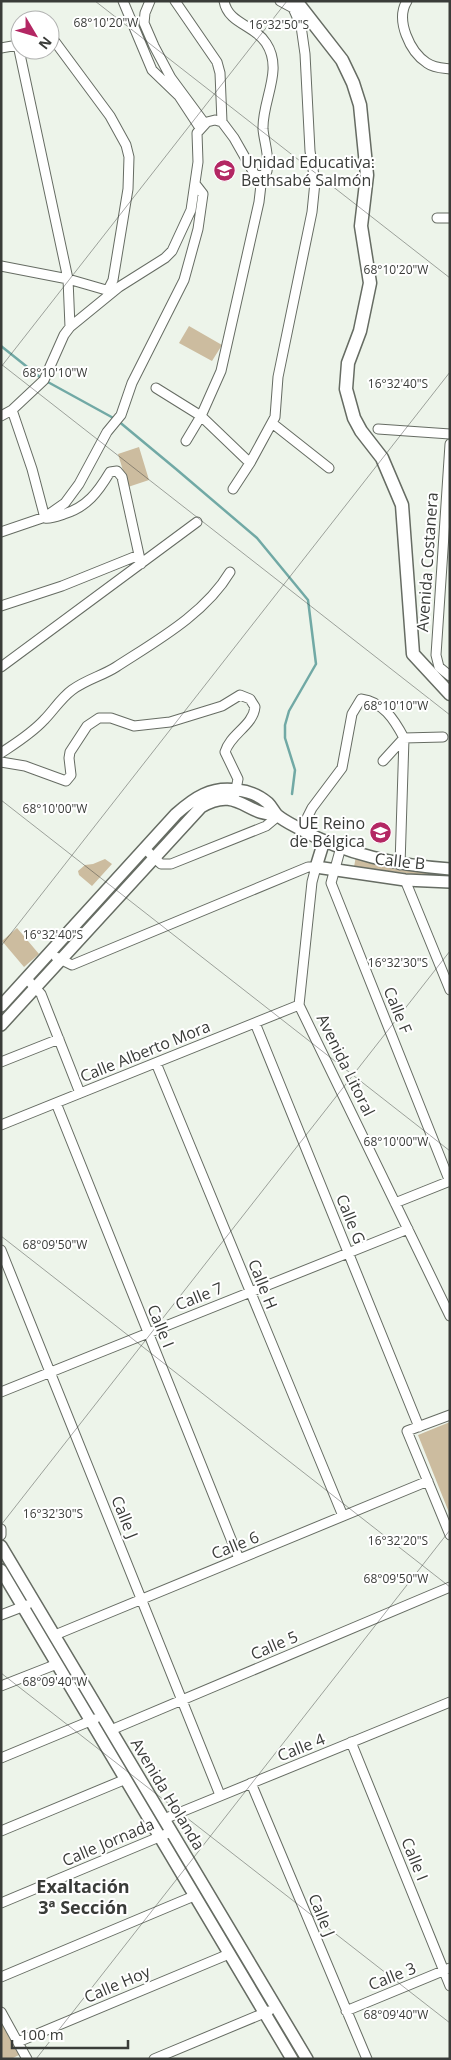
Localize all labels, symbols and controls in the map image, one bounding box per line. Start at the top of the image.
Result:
north arrow [10,10,60,60]
text: 68°10'20"W [74,14,138,31]
text: 16°32'50"S [249,16,309,33]
text: N [35,33,57,54]
place label: Unidad Educativa: Bethsabé Salmón [241,151,375,191]
school or university icon: Unidad Educativa: Bethsabé Salmón [213,159,237,183]
text: 68°10'20"W [364,261,428,278]
text: 68°10'10"W [23,364,87,381]
text: 16°32'40"S [368,375,428,392]
street label: Avenida Costanera [411,491,443,633]
text: 68°10'10"W [364,697,428,714]
text: 68°10'00"W [23,800,87,817]
place label: UE Reino de Bélgica [289,812,365,852]
school or university icon: UE Reino de Bélgica [369,820,393,844]
street label: Calle B [374,847,426,875]
text: 16°32'40"S [23,926,83,943]
text: 16°32'30"S [368,954,428,971]
street label: Calle F [379,983,417,1037]
street label: Avenida Litoral [312,1010,380,1120]
street label: Calle Alberto Mora [77,1015,213,1087]
text: 68°10'00"W [364,1133,428,1150]
street label: Calle G [331,1191,371,1247]
text: 68°09'50"W [23,1236,87,1253]
street label: Calle H [243,1256,283,1312]
street label: Calle 7 [172,1277,226,1315]
street label: Calle I [142,1301,180,1351]
street label: Calle J [106,1492,144,1542]
text: 16°32'30"S [23,1505,83,1522]
street label: Calle 6 [208,1526,262,1564]
text: 16°32'20"S [368,1532,428,1549]
text: 68°09'50"W [364,1570,428,1587]
street label: Calle 5 [247,1625,301,1665]
text: 68°09'40"W [23,1673,87,1690]
street label: Calle 4 [274,1728,328,1766]
street label: Avenida Holanda [126,1734,210,1854]
street label: Calle Jornada [59,1813,157,1871]
street label: Calle I [396,1834,434,1884]
district label: Exaltación 3ª Sección [36,1874,130,1919]
street label: Calle J [303,1890,341,1940]
street label: Calle 3 [365,1957,419,1995]
street label: Calle Hoy [81,1960,154,2008]
text: 68°09'40"W [364,2006,428,2023]
scale bar [12,2018,129,2050]
text: 100 m [20,2024,64,2044]

